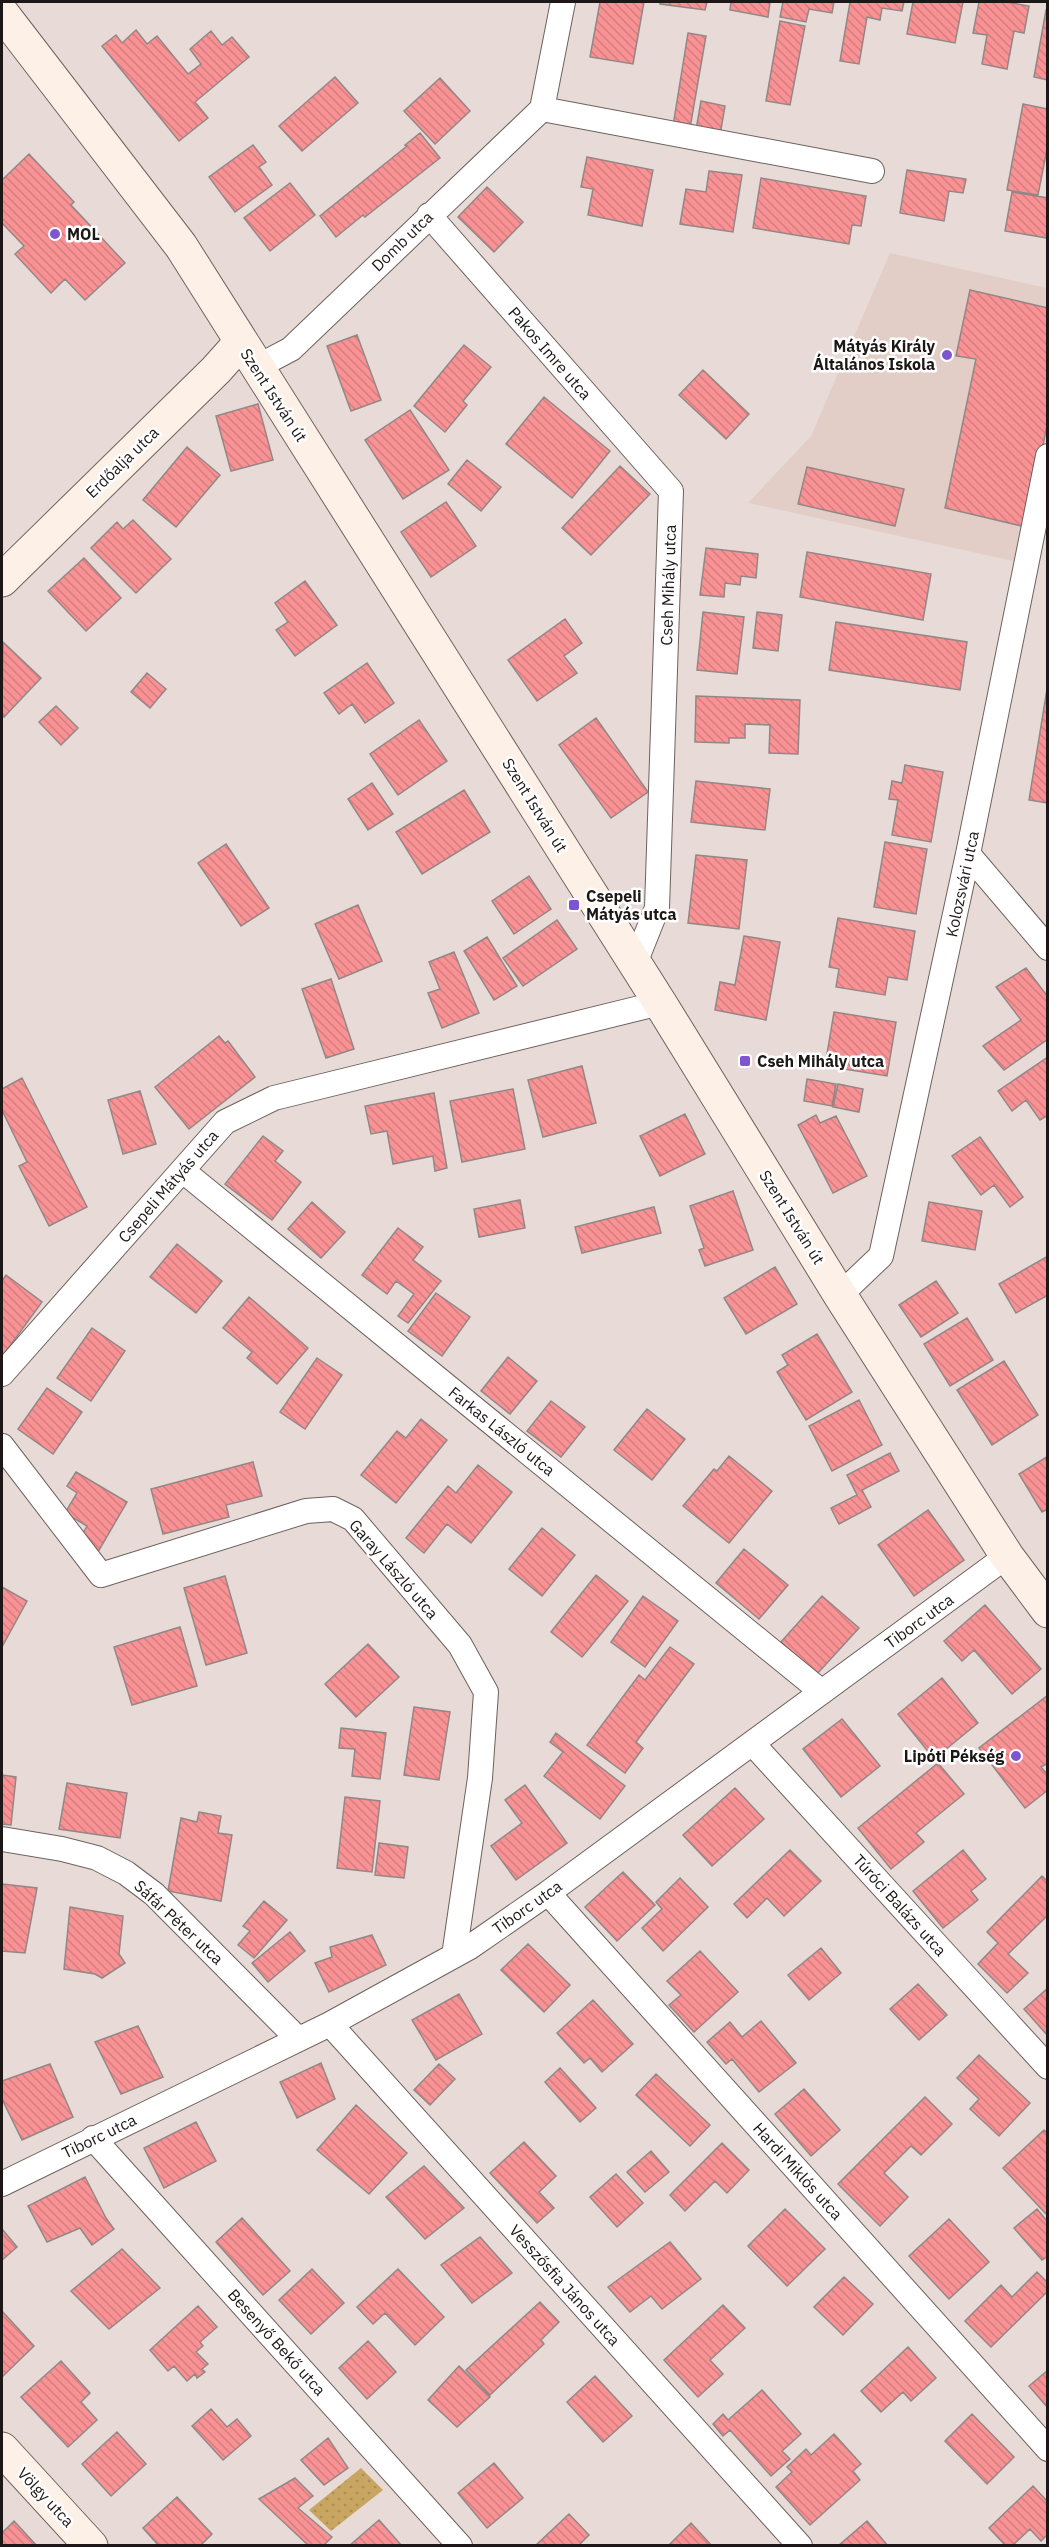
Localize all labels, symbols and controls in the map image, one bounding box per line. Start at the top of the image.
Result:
street label: Domb utca [367,206,437,275]
place label: MOL [67,224,100,244]
marker: MOL [48,227,62,241]
street label: Pakos Imre utca [504,302,596,404]
place label: Mátyás Király Általános Iskola [813,336,935,374]
street label: Szent István út [236,345,312,445]
marker: Mátyás Király Általános Iskola [940,348,954,362]
street label: Erdőalja utca [81,422,163,502]
street label: Cseh Mihály utca [656,524,680,646]
street label: Szent István út [498,754,572,856]
street label: Kolozsvári utca [941,829,983,939]
place label: Csepeli Mátyás utca [586,886,676,924]
marker: Csepeli Mátyás utca [567,898,581,912]
place label: Cseh Mihály utca [757,1051,884,1071]
marker: Cseh Mihály utca [738,1054,752,1068]
street label: Csepeli Mátyás utca [114,1125,223,1247]
street label: Szent István út [755,1166,829,1268]
street label: Farkas László utca [445,1382,560,1480]
street label: Garay László utca [345,1515,443,1623]
street label: Tiborc utca [881,1589,958,1653]
place label: Lipóti Pékség [904,1746,1004,1766]
marker: Lipóti Pékség [1009,1749,1023,1763]
street label: Túróci Balázs utca [849,1850,951,1960]
street label: Sáfár Péter utca [130,1876,228,1969]
street label: Tiborc utca [488,1876,566,1938]
street label: Tiborc utca [59,2109,140,2163]
street label: Hardi Miklós utca [749,2118,847,2224]
street label: Vesszősfia János utca [505,2220,625,2350]
street label: Besenyő Bekő utca [224,2284,330,2400]
street label: Völgy utca [13,2463,79,2531]

